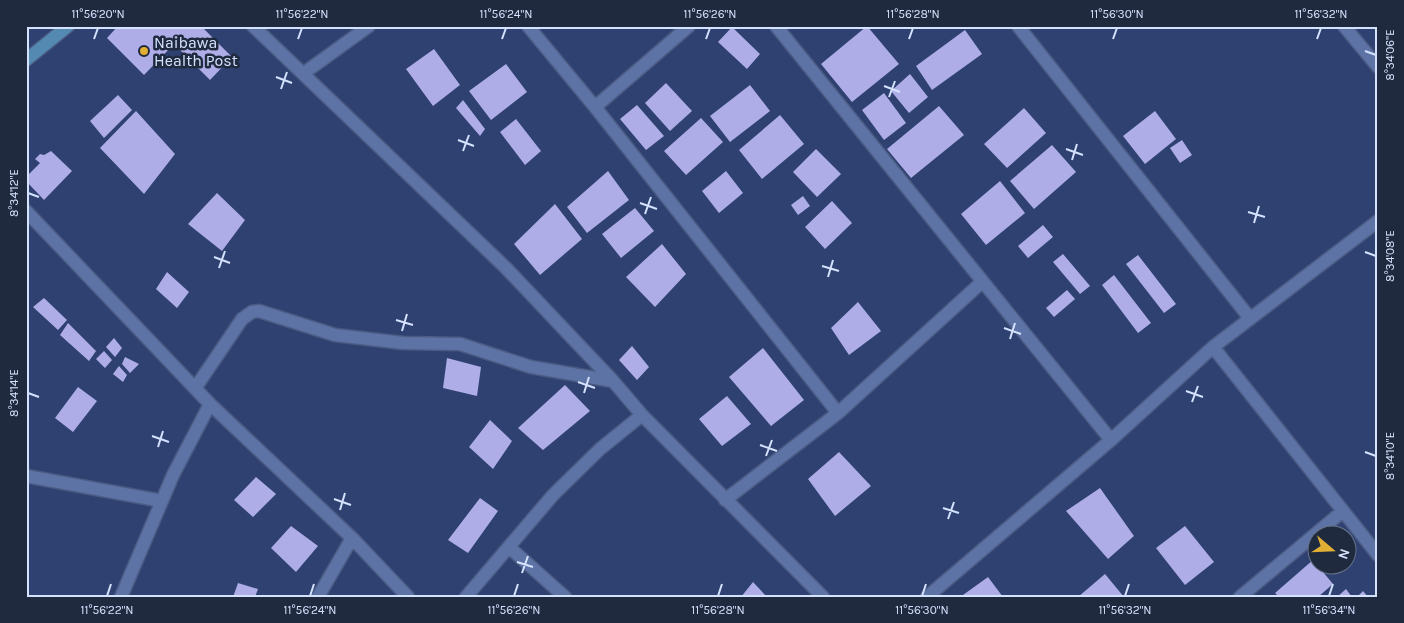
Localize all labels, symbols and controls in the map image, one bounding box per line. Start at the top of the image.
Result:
text: 11°56'20"N [71,7,125,21]
text: 11°56'22"N [275,7,329,21]
text: 11°56'24"N [480,7,532,21]
text: 11°56'26"N [684,7,736,21]
text: 11°56'28"N [886,7,940,21]
text: 11°56'30"N [1090,7,1144,21]
text: 11°56'32"N [1294,7,1348,21]
text: 8°34'06"E [1383,29,1397,81]
place label: Naibawa Health Post [154,33,238,70]
marker: Naibawa Health Post [138,45,150,57]
text: 8°34'12"E [7,169,21,217]
text: 8°34'08"E [1383,230,1397,282]
text: 8°34'14"E [7,369,21,417]
text: 8°34'10"E [1383,432,1397,480]
north arrow [1306,526,1356,576]
text: N [1334,547,1353,562]
text: 11°56'22"N [80,603,134,617]
text: 11°56'24"N [284,603,336,617]
text: 11°56'26"N [488,603,540,617]
text: 11°56'28"N [691,603,745,617]
text: 11°56'30"N [895,603,949,617]
text: 11°56'32"N [1098,603,1152,617]
text: 11°56'34"N [1303,603,1355,617]

